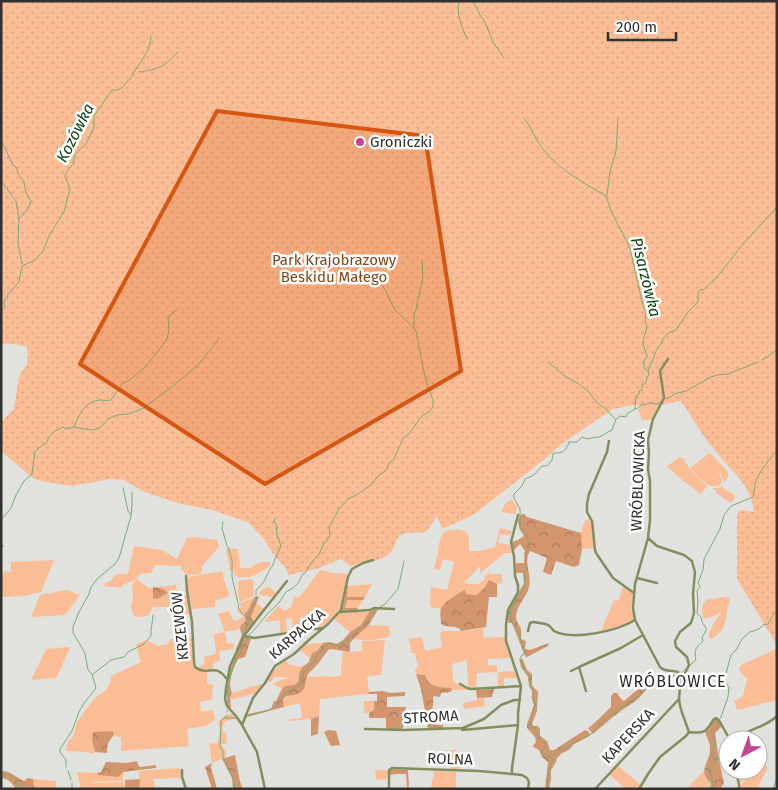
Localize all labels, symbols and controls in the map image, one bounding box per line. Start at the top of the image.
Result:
scale bar [608,10,676,42]
text: 200 m [616,18,657,36]
water label: Kozówka [52,100,98,166]
place label: Groniczki [370,133,432,151]
marker: Groniczki [354,136,366,148]
water label: Pisarzówka [627,235,665,319]
park label: Park Krajobrazowy Beskidu Małego [272,251,397,286]
street label: WRÓBLOWICKA [627,430,649,532]
street label: KRZEWÓW [167,590,193,661]
street label: KARPACKA [265,604,329,663]
district label: WRÓBLOWICE [619,671,727,691]
street label: KAPERSKA [598,704,658,767]
street label: STROMA [403,707,459,727]
north arrow [718,730,768,780]
street label: ROLNA [427,749,474,769]
text: N [726,755,744,774]

